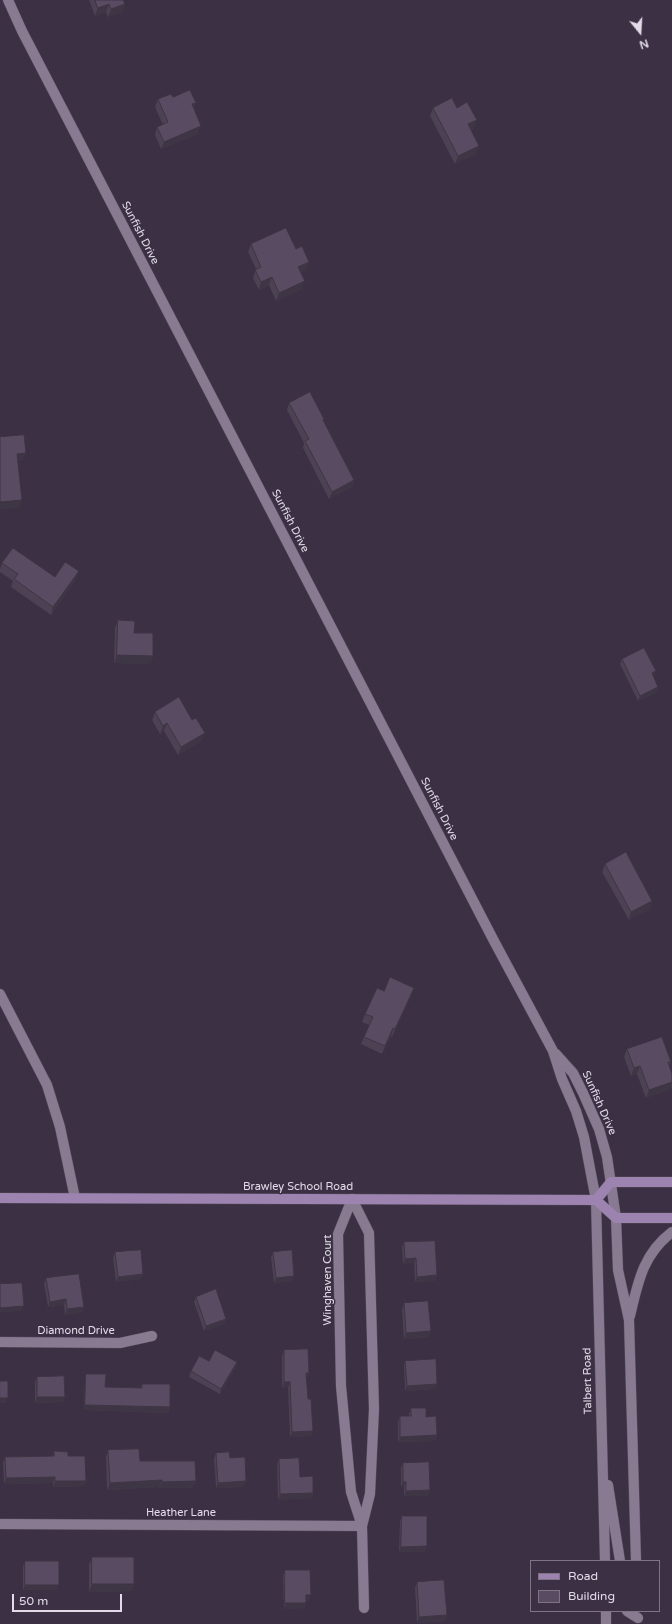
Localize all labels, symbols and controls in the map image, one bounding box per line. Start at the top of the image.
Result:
north arrow [620,12,660,52]
text: N [638,36,650,51]
street label: Sunfish Drive [118,199,162,267]
street label: Sunfish Drive [268,487,312,555]
street label: Sunfish Drive [417,775,461,843]
street label: Sunfish Drive [579,1069,619,1137]
street label: Brawley School Road [243,1180,353,1194]
street label: Winghaven Court [321,1235,335,1325]
street label: Diamond Drive [37,1324,115,1338]
street label: Talbert Road [581,1347,595,1415]
street label: Heather Lane [146,1506,216,1520]
legend [530,1560,660,1612]
text: Road [568,1569,598,1583]
scale bar [14,1586,124,1612]
text: Building [568,1589,615,1603]
text: 50 m [19,1594,48,1608]

